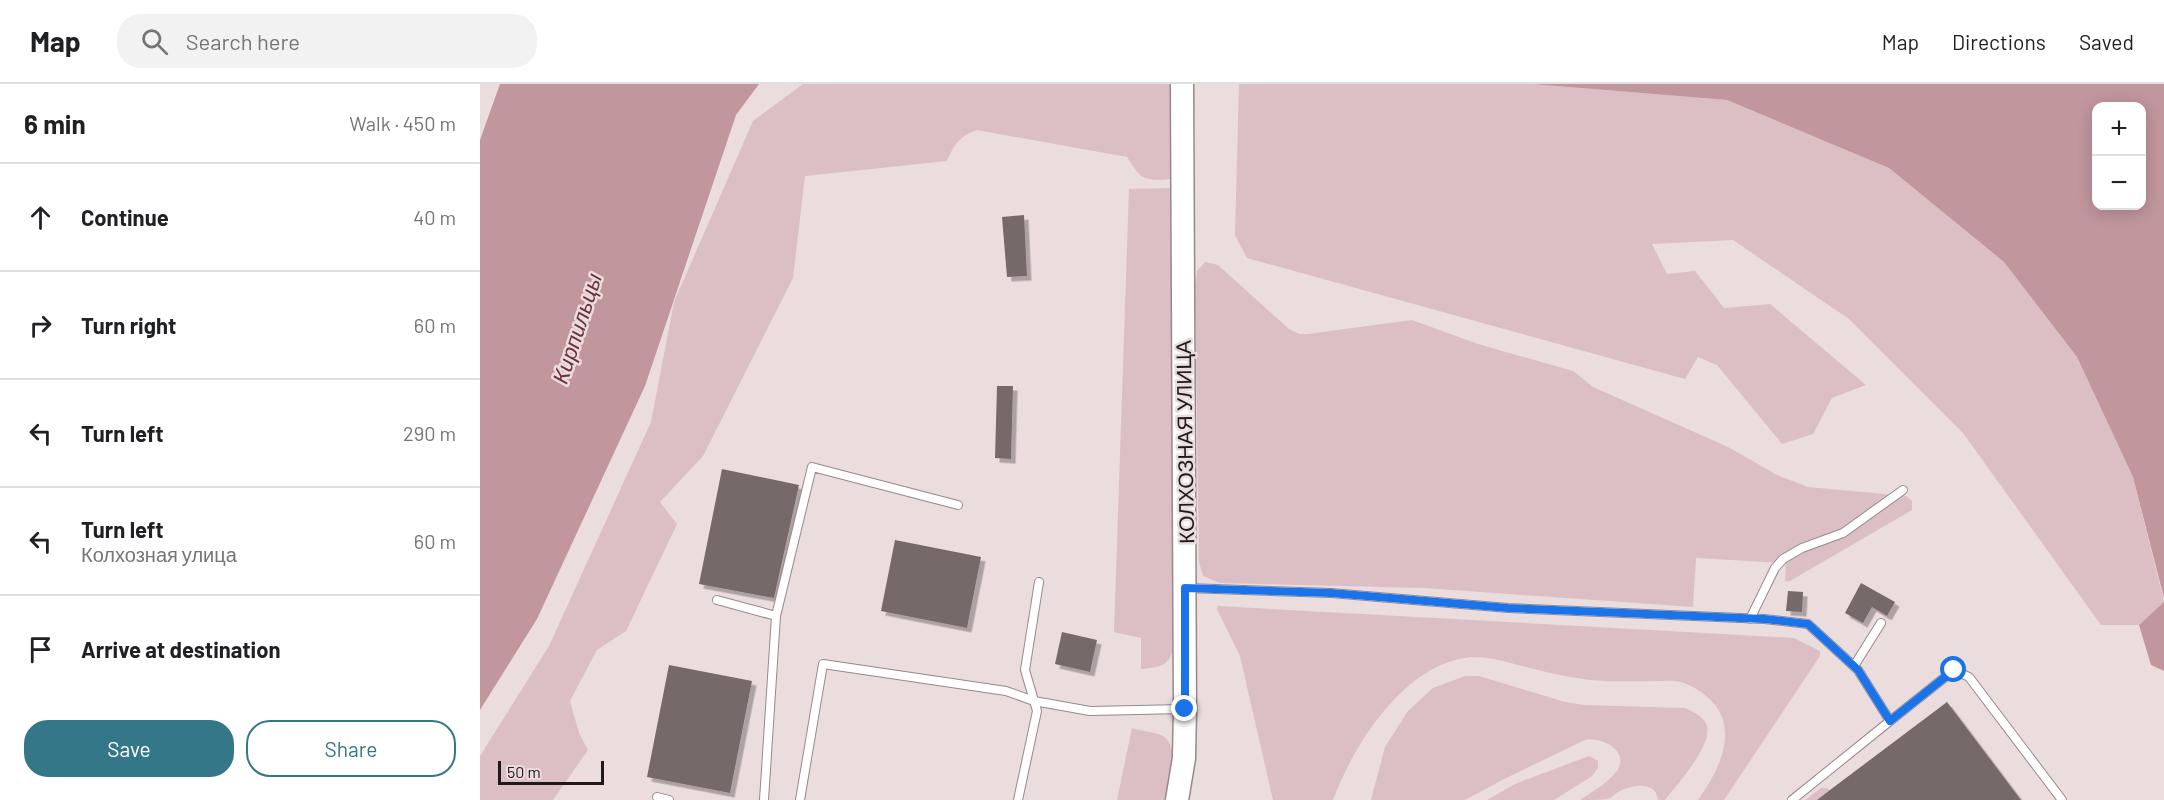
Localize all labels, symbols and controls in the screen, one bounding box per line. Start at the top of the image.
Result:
search box [117,14,537,68]
text: Map [30,24,81,58]
icon: search [138,25,171,58]
text: Search here [186,28,300,54]
text: Map [1882,29,1919,54]
text: Directions [1952,29,2046,54]
text: Saved [2079,29,2134,54]
map controls [2092,102,2146,210]
button: + [2092,102,2146,156]
text: 6 min [24,108,86,139]
text: Walk · 450 m [349,111,456,135]
button: − [2092,156,2146,210]
icon: ahead [24,201,57,234]
text: Continue [81,204,169,230]
text: 40 m [413,205,456,229]
water label: Кирпильцы [546,270,607,387]
icon: right [24,309,57,342]
text: Turn right [81,312,176,338]
text: 60 m [414,313,456,337]
street label: КОЛХОЗНАЯ УЛИЦА [1170,340,1198,544]
icon: left [24,417,57,450]
text: Turn left [81,420,164,446]
text: 290 m [403,421,456,445]
text: Turn left [81,516,164,542]
icon: left [24,525,57,558]
text: 60 m [414,529,456,553]
text: Колхозная улица [81,542,237,566]
icon: arrive [24,633,57,666]
text: Arrive at destination [81,636,280,662]
route start [1940,656,1966,682]
route end [1171,695,1197,721]
button: Save [24,720,234,777]
button: Share [246,720,456,777]
scale bar [498,758,604,786]
text: 50 m [507,762,541,781]

